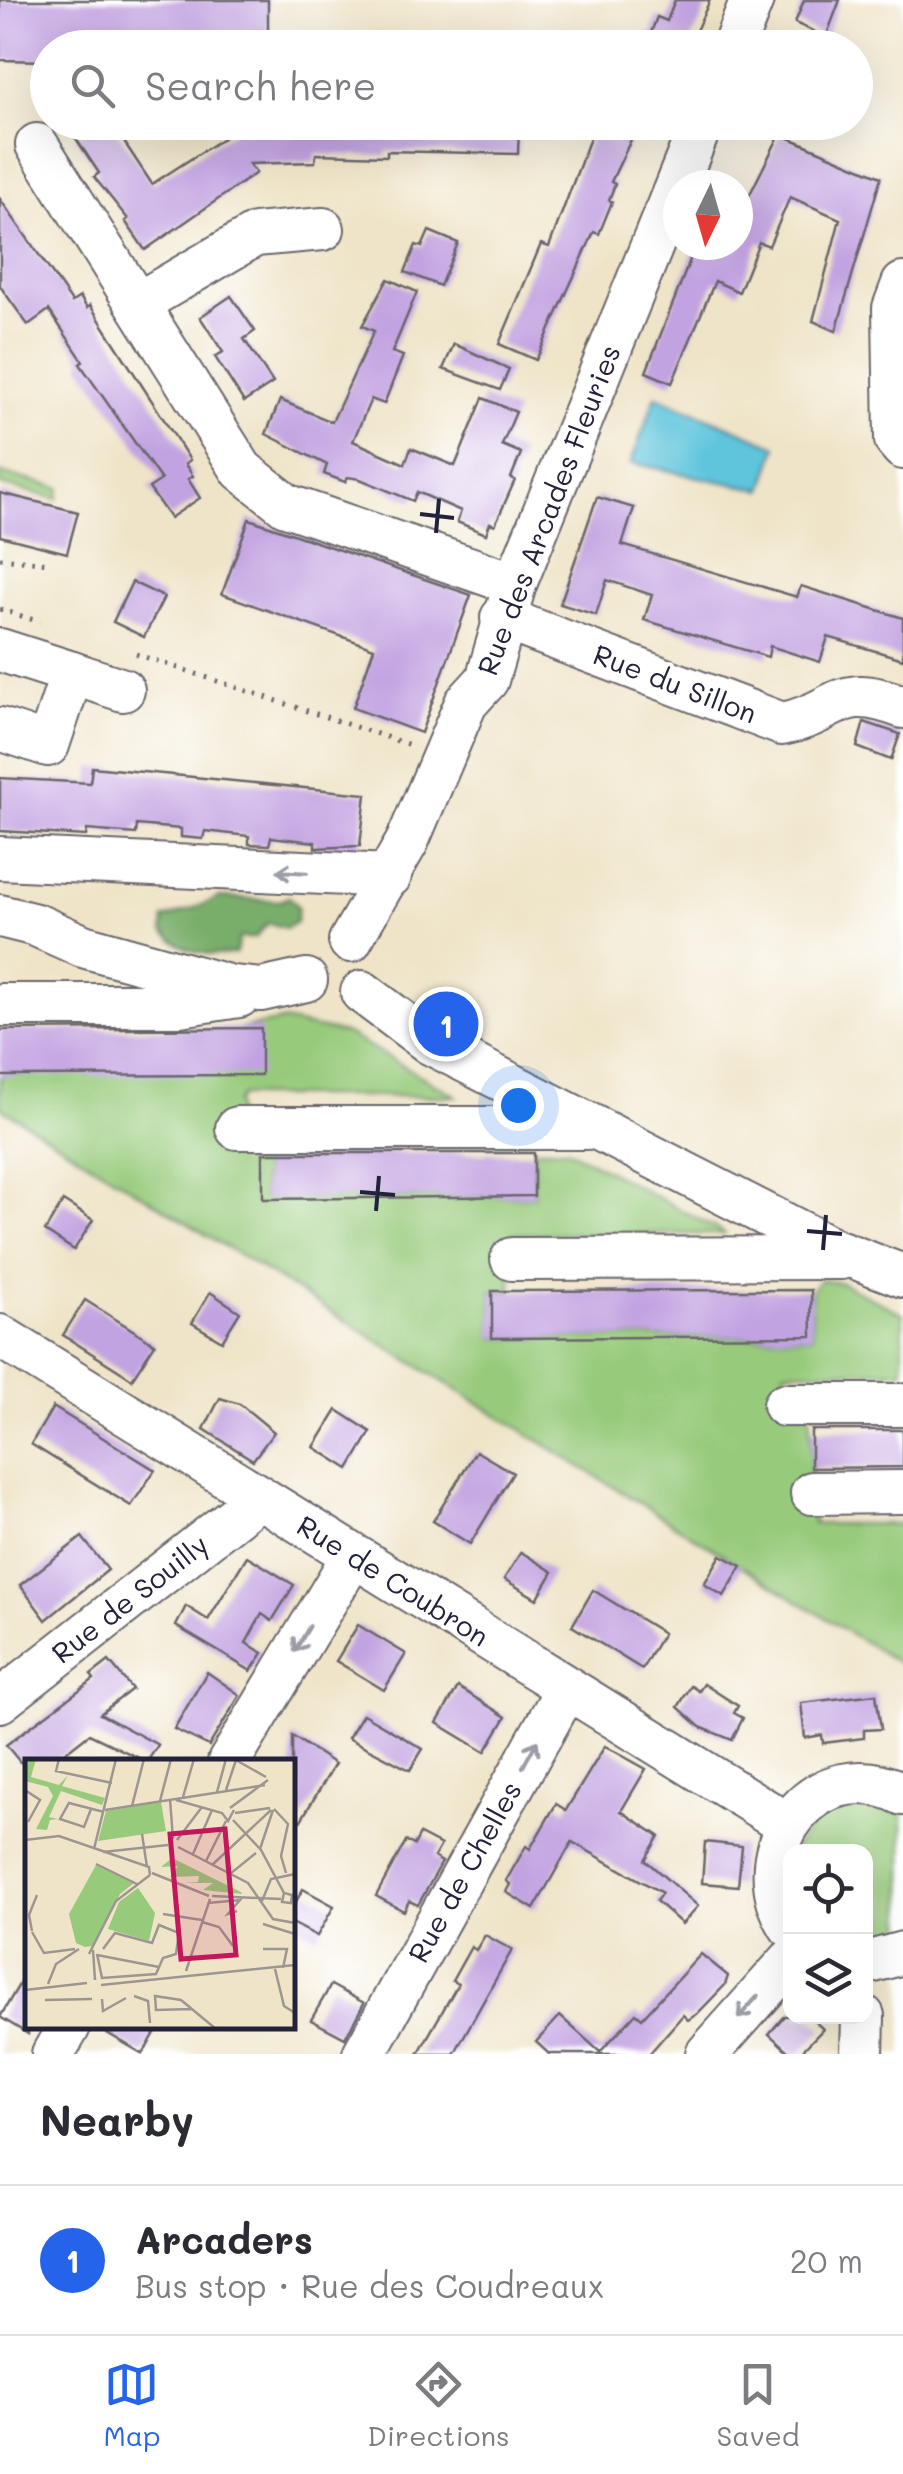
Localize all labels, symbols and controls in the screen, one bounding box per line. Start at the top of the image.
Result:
search box [30,30,873,140]
icon: search [65,58,120,113]
text: Search here [145,60,376,110]
north arrow [663,170,753,260]
street label: Rue des Arcades Fleuries [468,339,628,680]
street label: Rue du Sillon [589,635,762,731]
one-way arrow [277,862,309,881]
pin: 1 [414,986,478,1062]
your location [493,1080,544,1131]
street label: Rue de Coubron [291,1507,496,1654]
street label: Rue de Souilly [44,1526,215,1670]
one-way arrow [292,1624,313,1653]
one-way arrow [521,1740,541,1770]
inset map [25,1759,295,2029]
street label: Rue de Chelles [399,1775,529,1968]
map controls [783,1844,873,2024]
button: locate [783,1844,873,1934]
button: layers [783,1934,873,2024]
one-way arrow [737,1994,760,2019]
text: Nearby [40,2092,194,2147]
text: Arcaders [135,2214,313,2264]
text: 1 [65,2239,80,2281]
text: 20 m [790,2239,863,2281]
text: Bus stop · Rue des Coudreaux [135,2264,604,2306]
tab: Map [103,2357,160,2453]
tab: Directions [367,2357,510,2453]
tab: Saved [716,2357,800,2453]

